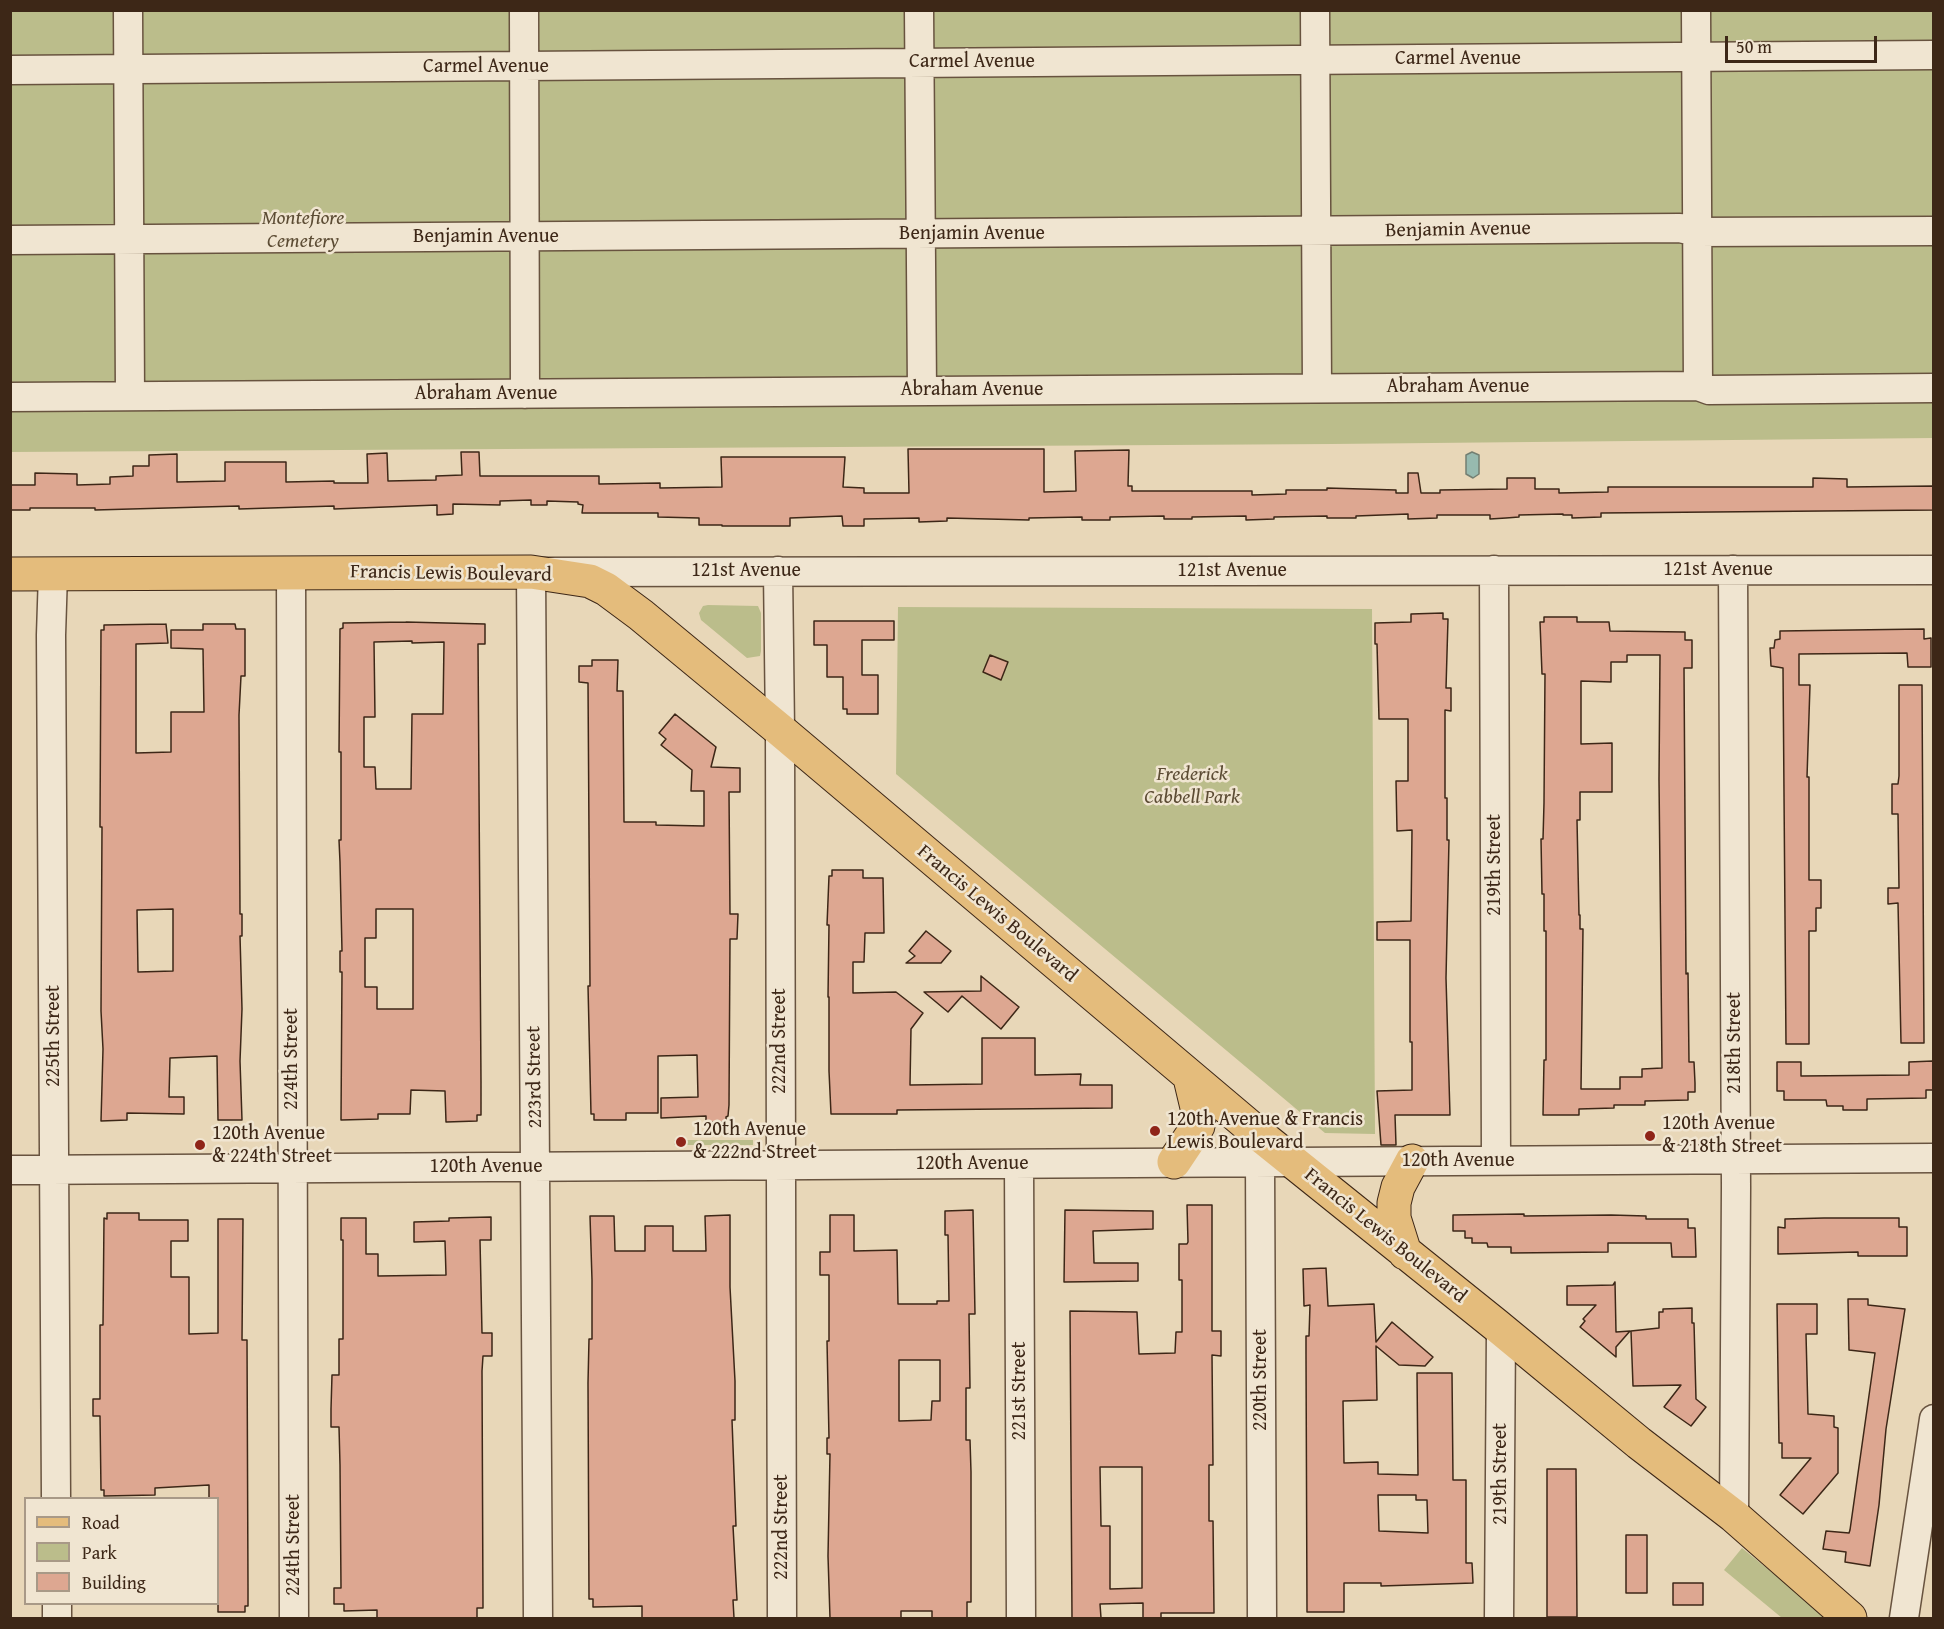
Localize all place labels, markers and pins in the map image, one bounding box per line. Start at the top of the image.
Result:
place label: 120th Avenue & Francis Lewis Boulevard [1167,1108,1363,1155]
place label: 120th Avenue & 218th Street [1662,1112,1782,1159]
place label: 120th Avenue & 222nd Street [693,1118,817,1165]
place label: 120th Avenue & 224th Street [212,1122,332,1169]
marker: 120th Avenue & Francis Lewis Boulevard [1148,1124,1162,1138]
marker: 120th Avenue & 218th Street [1643,1129,1657,1143]
marker: 120th Avenue & 222nd Street [674,1135,688,1149]
marker: 120th Avenue & 224th Street [193,1138,207,1152]

